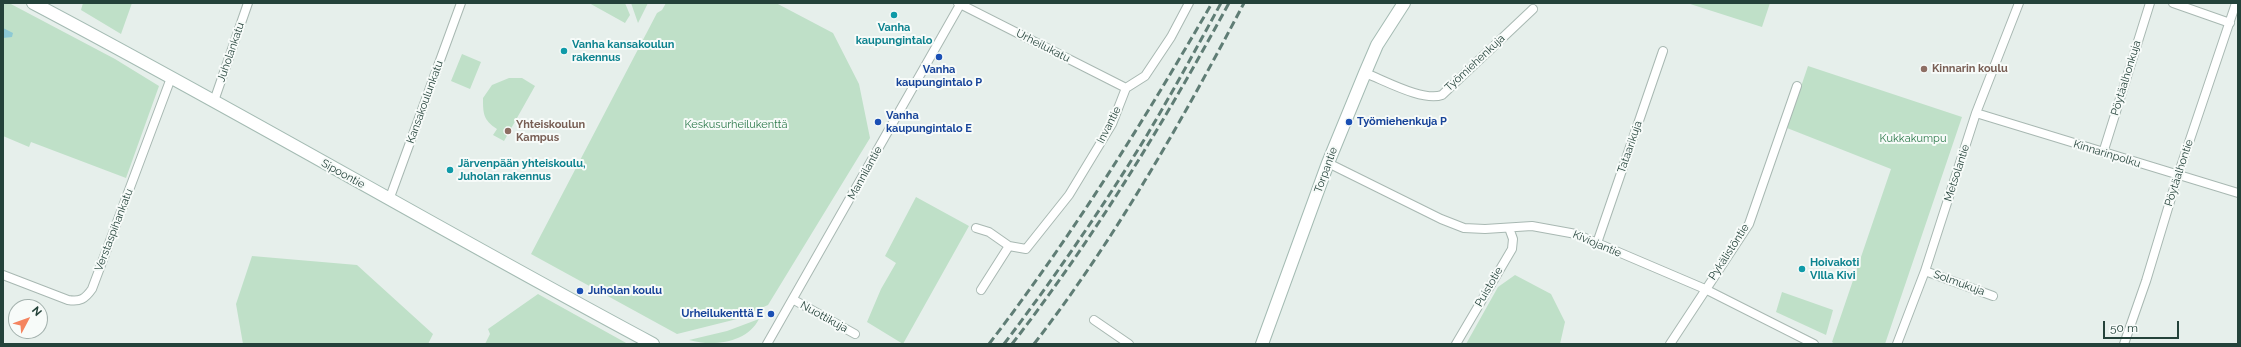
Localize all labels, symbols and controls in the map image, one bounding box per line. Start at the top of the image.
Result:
marker: Vanha kaupungintalo [889,10,899,20]
street label: Juholankatu [215,20,247,84]
place label: Vanha kaupungintalo [856,21,932,47]
street label: Urheilukatu [1014,27,1072,65]
street label: Työmiehenkuja [1442,32,1508,94]
place label: Vanha kansakoulun rakennus [572,38,674,64]
street label: Pöytäalhonkuja [2108,39,2144,117]
marker: Vanha kansakoulun rakennus [559,46,569,56]
marker: Vanha kaupungintalo P [934,52,944,62]
street label: Kansakoulunkatu [404,59,446,145]
place label: Kinnarin koulu [1932,62,2008,76]
place label: Vanha kaupungintalo P [896,63,982,89]
marker: Kinnarin koulu [1919,64,1929,74]
street label: Invantie [1094,104,1124,146]
place label: Vanha kaupungintalo E [886,109,972,135]
place label: Työmiehenkuja P [1357,115,1447,129]
marker: Vanha kaupungintalo E [873,117,883,127]
marker: Työmiehenkuja P [1344,117,1354,127]
place label: Yhteiskoulun Kampus [516,118,585,144]
park label: Keskusurheilukenttä [684,118,788,132]
street label: Tataarikuja [1615,119,1645,175]
marker: Yhteiskoulun Kampus [503,126,513,136]
park label: Kukkakumpu [1880,132,1946,146]
street label: Kinnarinpolku [2072,138,2142,170]
street label: Pöytäalhontie [2162,138,2196,208]
street label: Metsolantie [1942,143,1972,203]
street label: Mannilantie [845,144,885,202]
street label: Torpantie [1312,145,1340,195]
street label: Sipoontie [319,157,367,191]
place label: Järvenpään yhteiskoulu, Juholan rakennus [458,157,586,183]
marker: Järvenpään yhteiskoulu, Juholan rakennus [445,165,455,175]
street label: Verstaspihankatu [92,187,136,273]
street label: Pykälistöntie [1706,221,1752,283]
street label: Kiviojantie [1571,228,1623,260]
place label: Hoivakoti VIlla Kivi [1810,256,1859,282]
marker: Hoivakoti VIlla Kivi [1797,264,1807,274]
street label: Puistotie [1472,265,1506,309]
street label: Solmukuja [1932,268,1986,298]
place label: Juholan koulu [588,284,662,298]
marker: Juholan koulu [575,286,585,296]
north arrow [8,299,48,339]
street label: Nuottikuja [798,299,850,335]
text: N [29,304,44,319]
place label: Urheilukenttä E [681,307,763,321]
marker: Urheilukenttä E [766,309,776,319]
scale bar [2105,313,2181,339]
text: 50 m [2110,321,2138,335]

